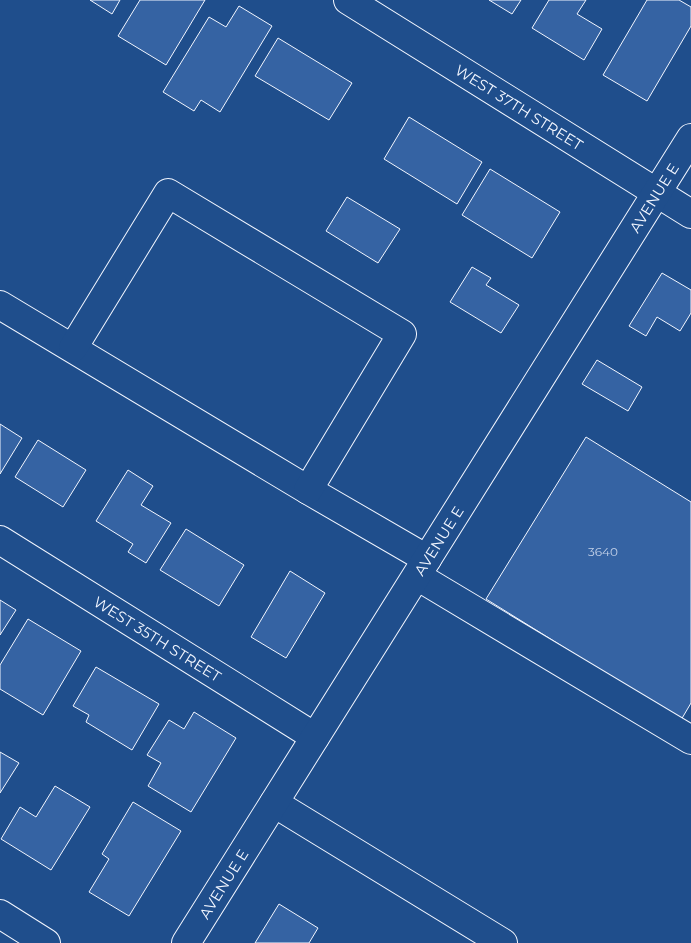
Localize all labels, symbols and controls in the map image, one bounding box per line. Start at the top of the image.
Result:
street label: WEST 37TH STREET [452,60,587,154]
street label: AVENUE E [625,159,683,236]
street label: AVENUE E [409,502,467,579]
house number: 3640 [588,544,618,559]
street label: WEST 35TH STREET [90,592,225,686]
street label: AVENUE E [194,845,252,922]

